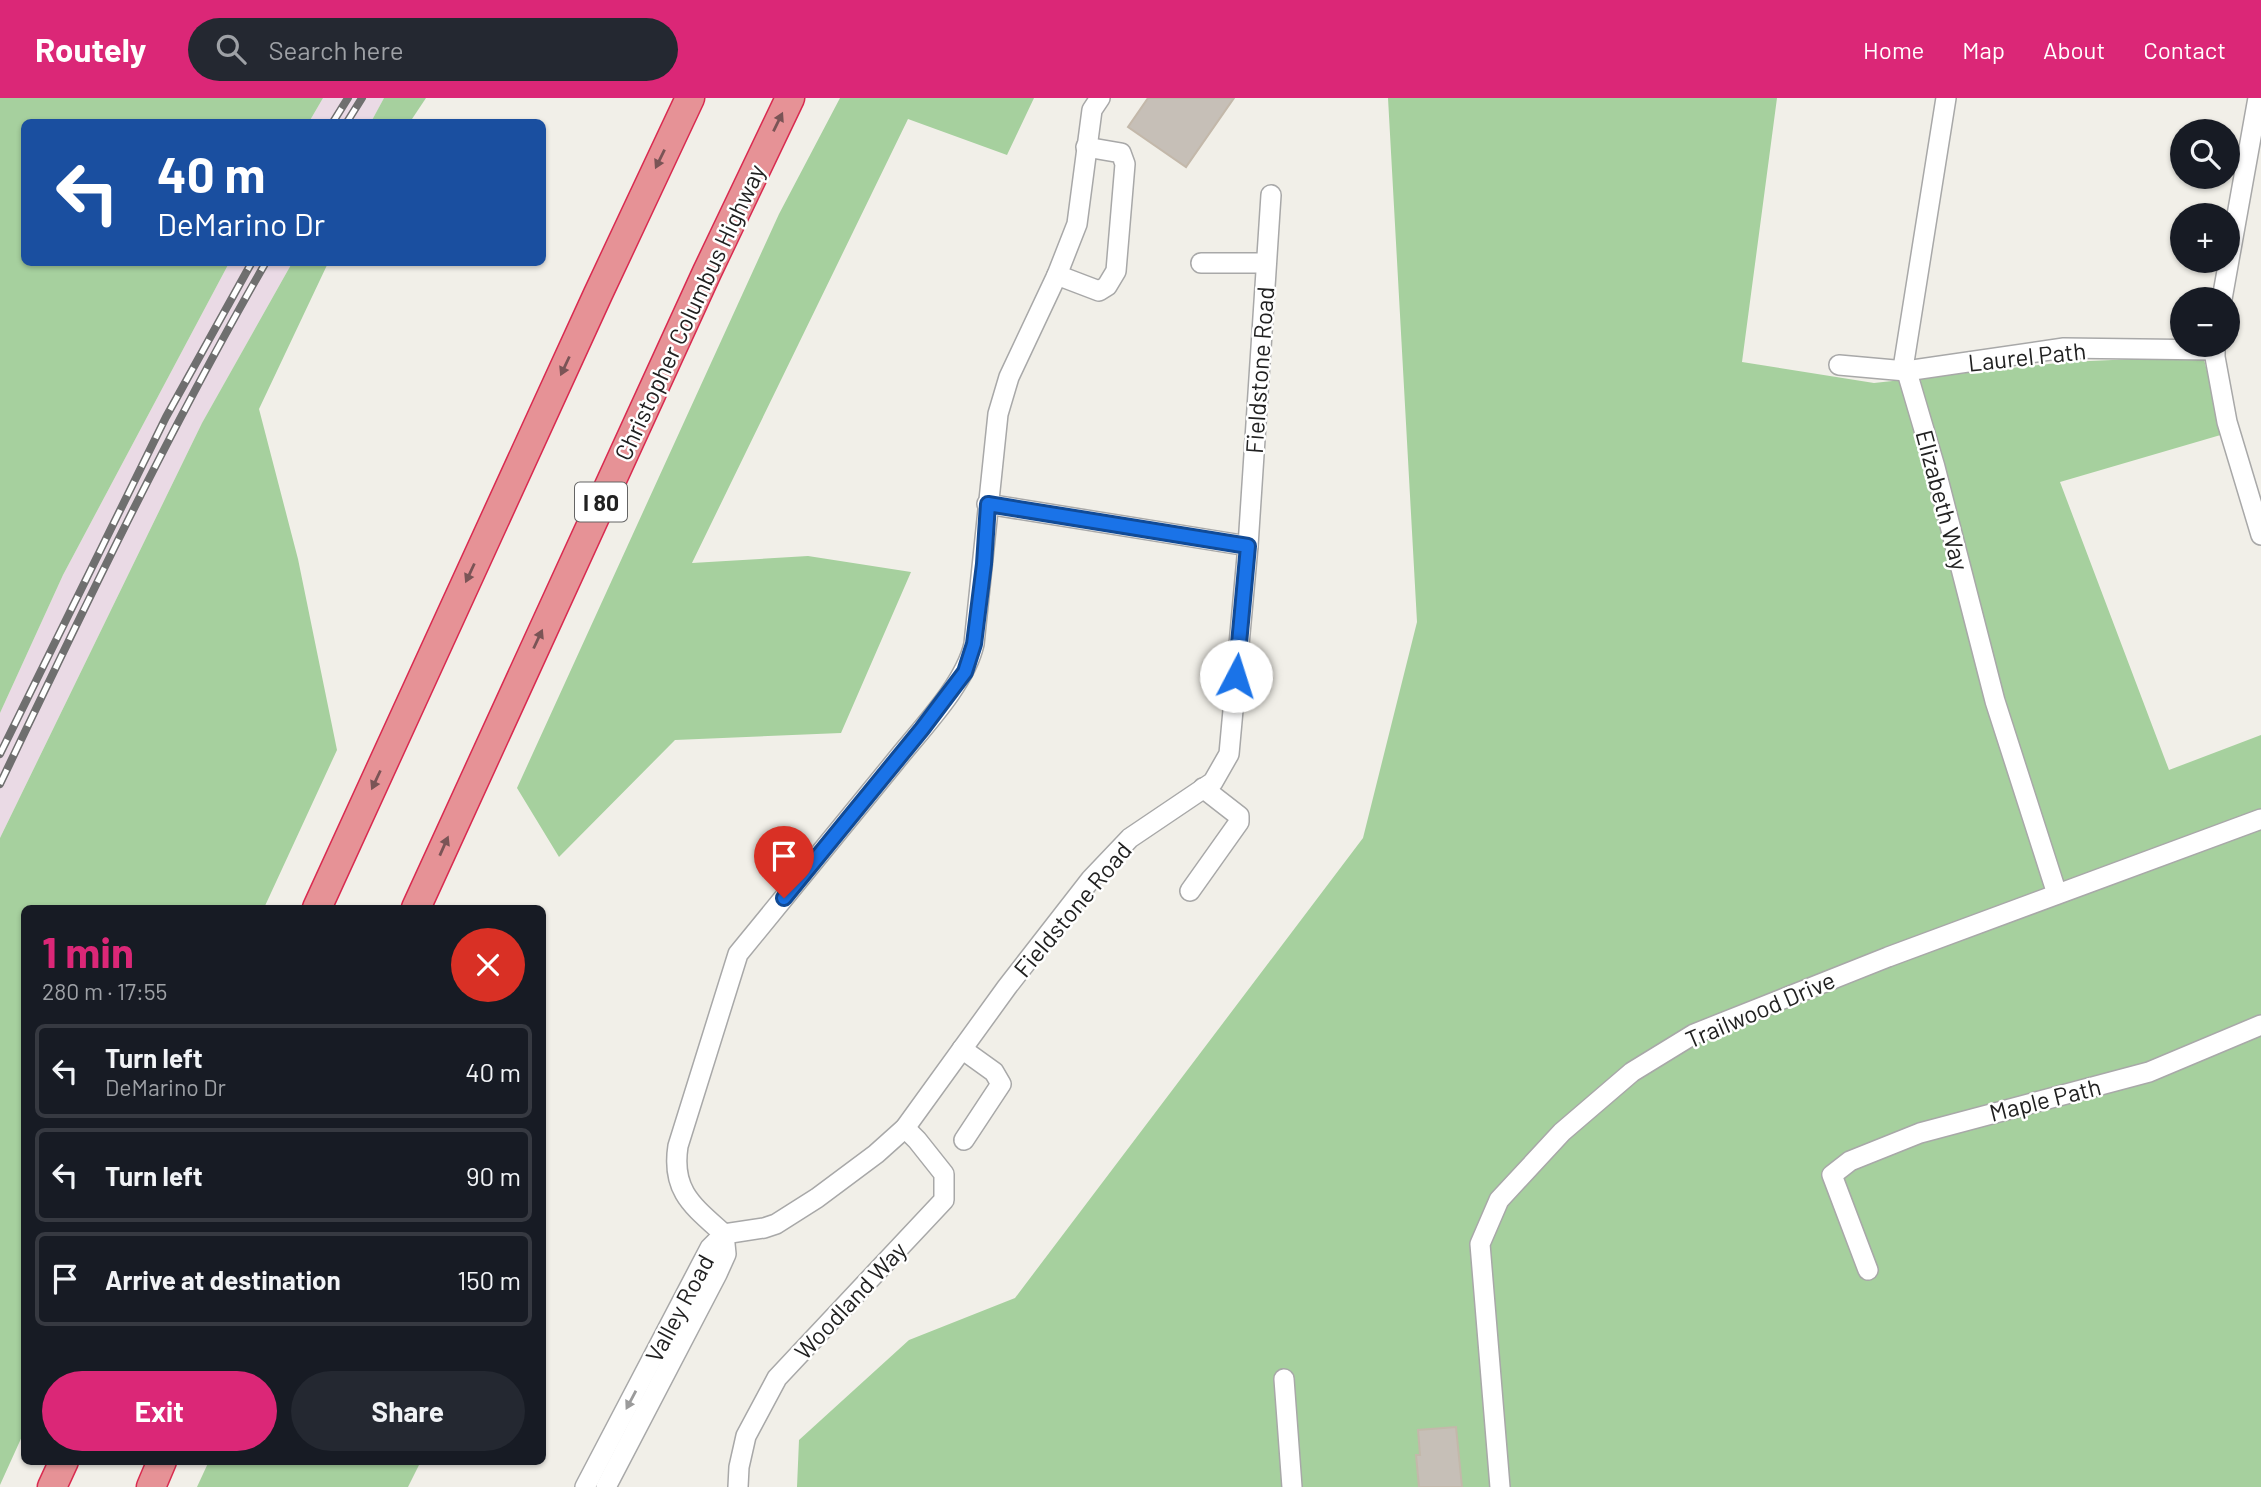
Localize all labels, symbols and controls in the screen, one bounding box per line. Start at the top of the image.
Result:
search box [188,18,678,81]
text: Routely [35,29,146,69]
icon: search [212,30,250,68]
text: Search here [268,34,404,65]
text: Home [1863,35,1924,64]
text: Map [1962,35,2005,64]
text: About [2043,35,2105,64]
text: Contact [2143,35,2226,64]
one-way arrow [773,112,784,132]
map controls [2170,119,2240,357]
button: search [2170,119,2240,189]
text: 40 m [157,144,265,203]
icon: left [42,147,133,238]
one-way arrow [654,149,666,169]
street label: Christopher Columbus Highway [608,159,770,465]
button: + [2170,203,2240,273]
text: DeMarino Dr [157,204,325,242]
street label: Fieldstone Road [1239,285,1279,455]
button: − [2170,287,2240,357]
street label: Laurel Path [1967,335,2087,377]
one-way arrow [559,356,571,376]
street label: Elizabeth Way [1910,427,1976,573]
road number: I 80 [575,482,627,522]
one-way arrow [464,563,476,583]
one-way arrow [532,629,544,649]
position arrow [1199,639,1273,713]
one-way arrow [370,769,381,790]
pin [754,826,814,898]
street label: Fieldstone Road [1007,835,1137,983]
one-way arrow [438,836,450,856]
icon: arrive [765,837,803,875]
text: 1 min [42,926,134,976]
button: close [451,928,525,1002]
street label: Trailwood Drive [1681,965,1839,1053]
text: 280 m · 17:55 [42,977,167,1005]
text: Turn left [105,1042,203,1073]
icon: left [46,1052,84,1090]
text: 40 m [465,1056,521,1087]
street label: Maple Path [1986,1071,2104,1127]
text: DeMarino Dr [105,1073,226,1101]
icon: left [46,1156,84,1194]
text: Turn left [105,1160,203,1191]
text: 90 m [466,1160,521,1191]
street label: Woodland Way [788,1235,912,1365]
street label: Valley Road [639,1249,719,1367]
icon: arrive [46,1260,84,1298]
text: Arrive at destination [105,1264,341,1295]
text: 150 m [457,1264,521,1295]
button: Exit [42,1371,277,1451]
button: Share [291,1371,525,1451]
one-way arrow [625,1390,636,1410]

